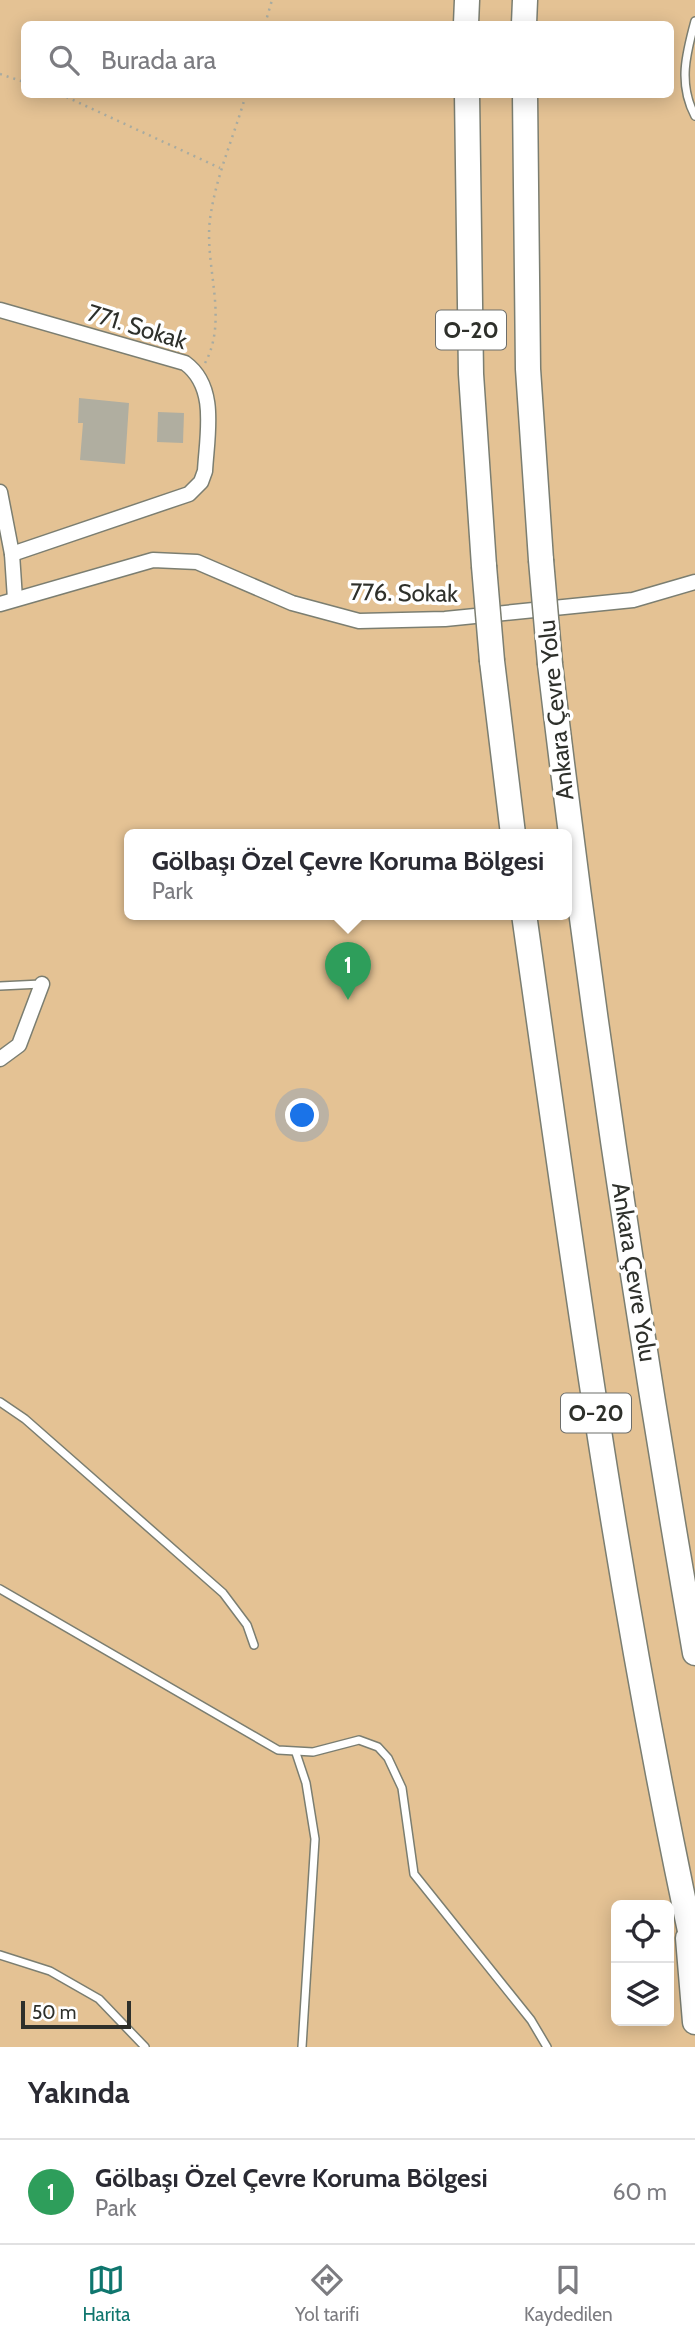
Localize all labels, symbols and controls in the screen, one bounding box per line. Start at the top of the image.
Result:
search box [21,21,674,98]
icon: search [45,41,83,79]
text: Burada ara [101,44,216,76]
street label: 771. Sokak [84,298,191,355]
road number: O-20 [436,310,506,350]
street label: 776. Sokak [350,577,458,608]
street label: Ankara Çevre Yolu [532,618,579,802]
popup [124,829,572,920]
text: Gölbaşı Özel Çevre Koruma Bölgesi [152,845,544,877]
text: Park [152,877,193,905]
pin: 1 [325,942,371,1000]
your location [285,1098,319,1132]
street label: Ankara Çevre Yolu [606,1180,663,1364]
road number: O-20 [561,1394,631,1432]
map controls [611,1900,674,2026]
button: locate [611,1900,674,1963]
button: layers [611,1963,674,2026]
scale bar [21,1998,131,2030]
text: 50 m [32,2001,76,2024]
text: Yakında [28,2074,130,2111]
text: Gölbaşı Özel Çevre Koruma Bölgesi [95,2162,488,2194]
text: 1 [47,2178,55,2206]
text: 60 m [613,2178,667,2206]
text: Park [95,2194,136,2222]
tab: Harita [82,2261,130,2326]
tab: Yol tarifi [295,2261,359,2326]
tab: Kaydedilen [524,2261,613,2326]

